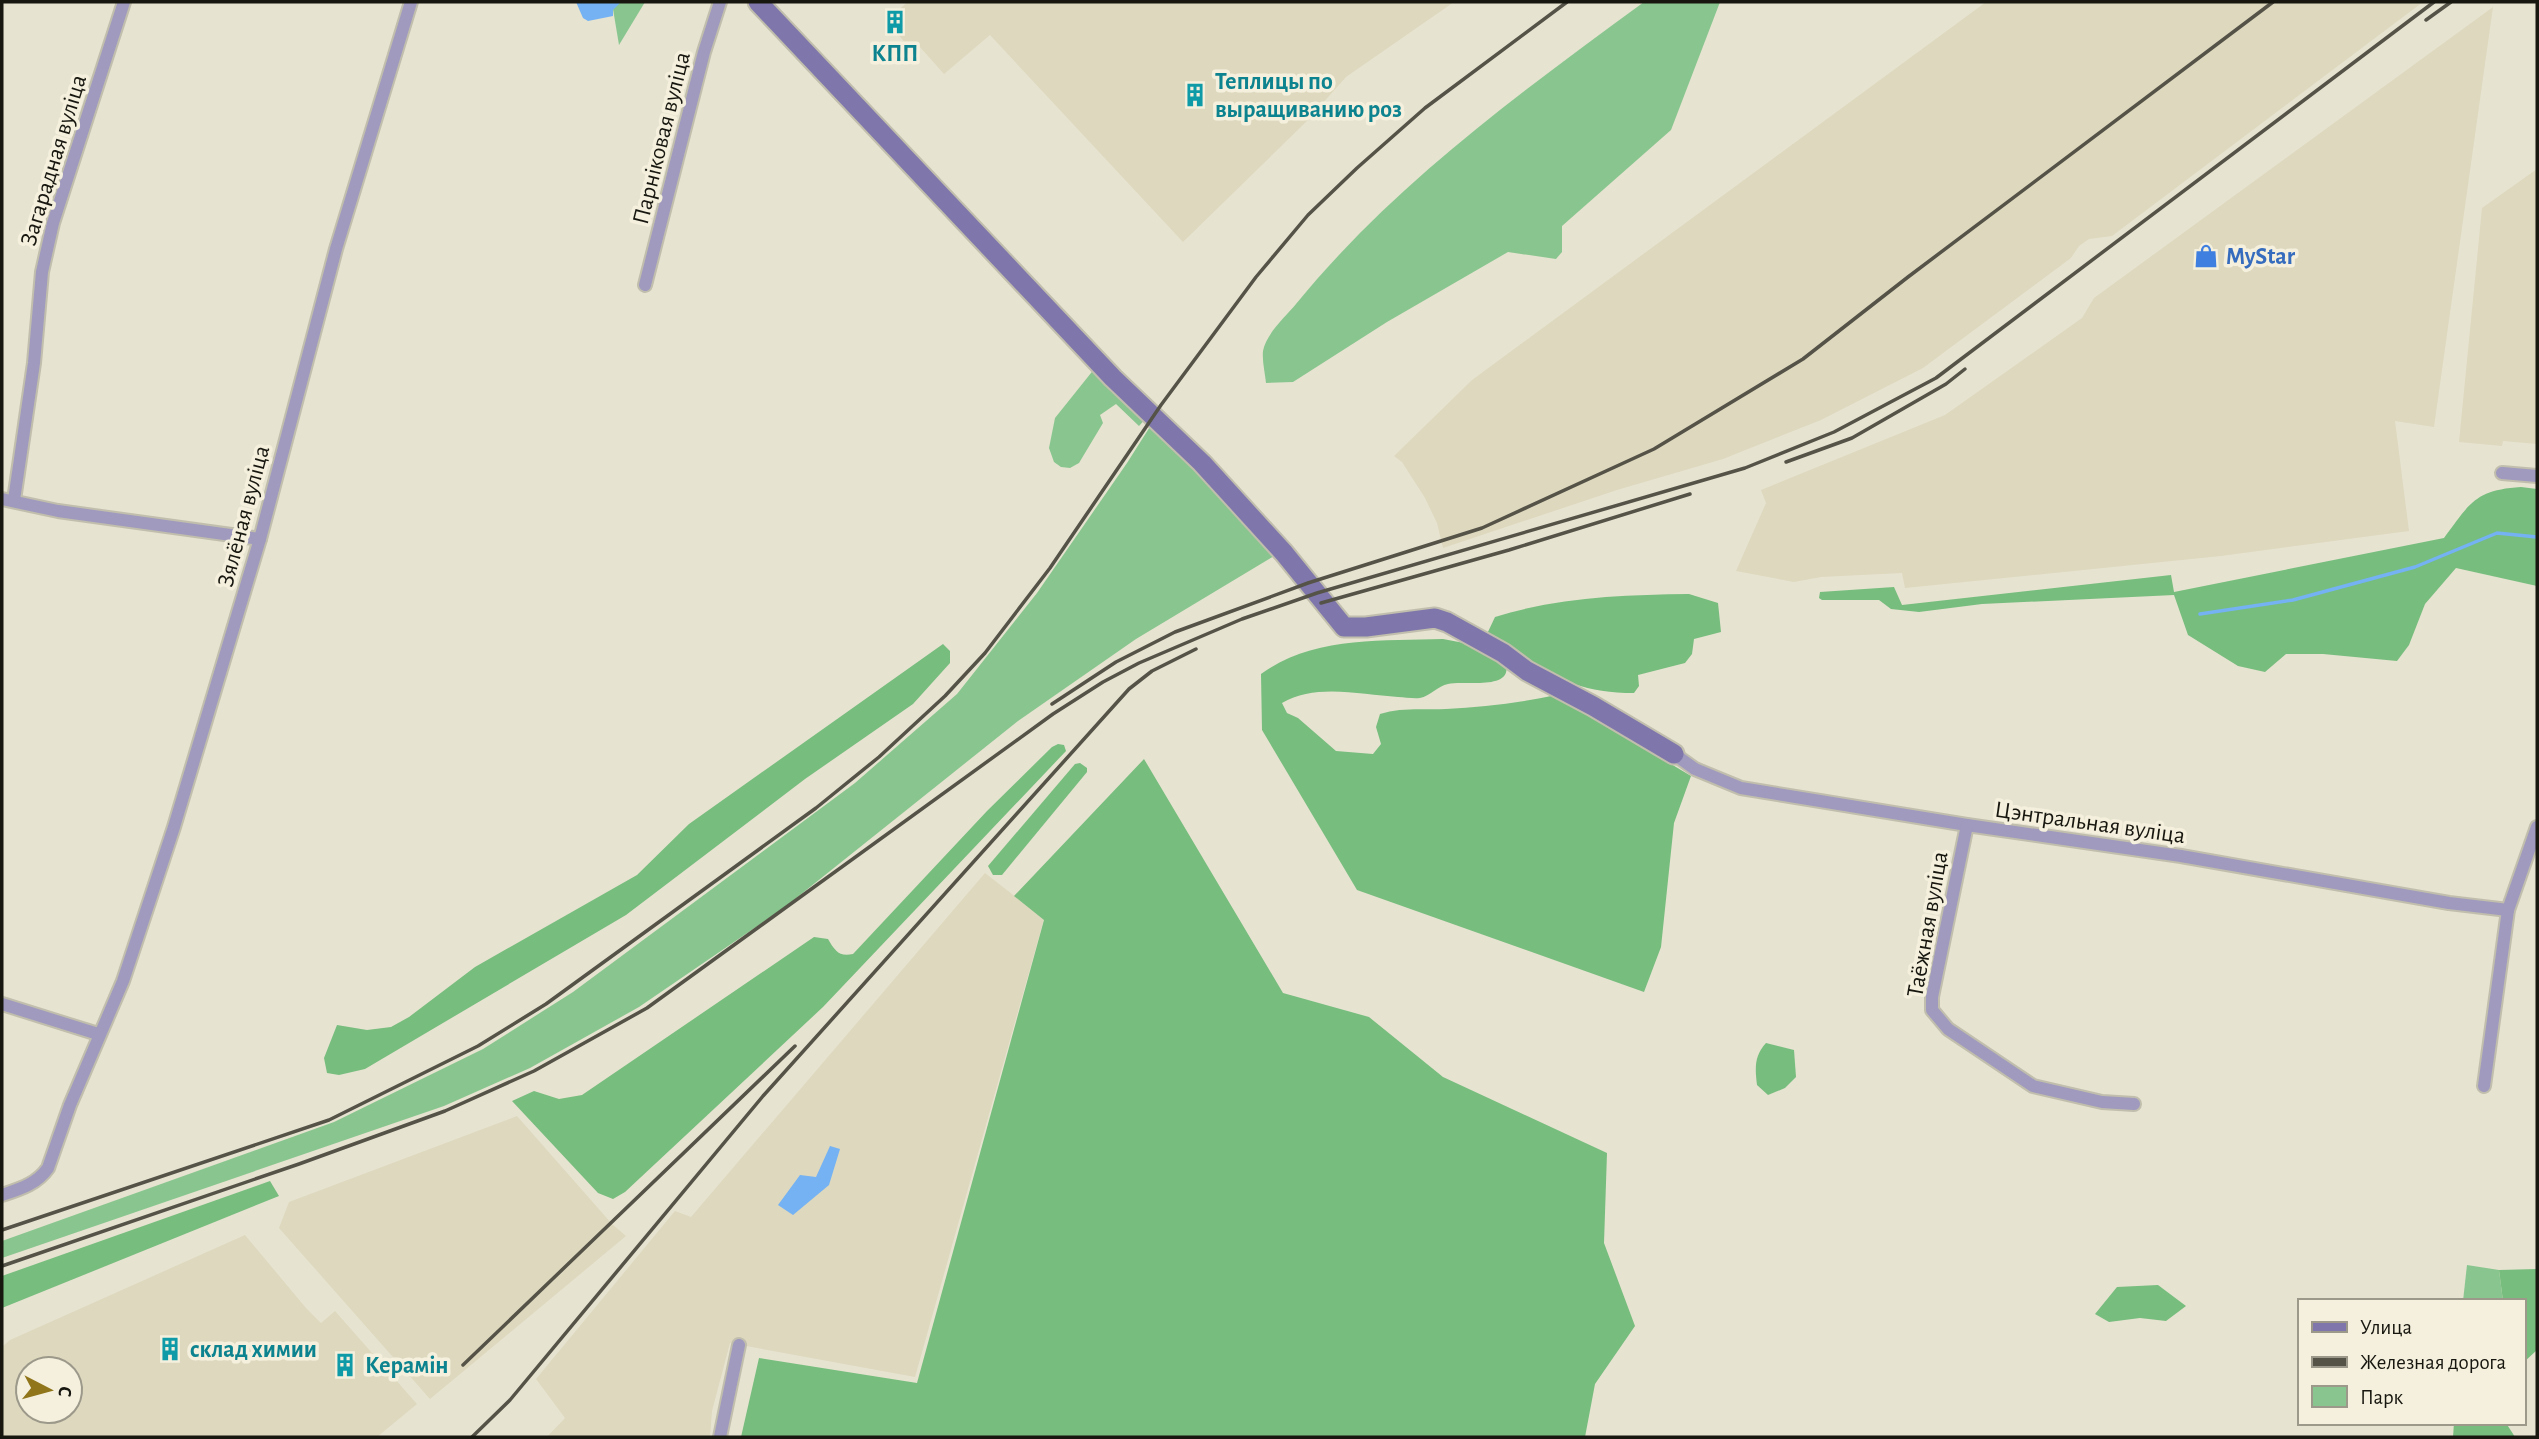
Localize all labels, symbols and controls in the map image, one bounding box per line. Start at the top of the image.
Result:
building icon: КПП [881,8,909,36]
place label: КПП [871,42,919,66]
street label: Парніковая вуліца [629,50,695,227]
place label: Теплицы по выращиванию роз [1215,70,1402,122]
street label: Загарадная вуліца [17,72,91,249]
building icon: Теплицы по выращиванию роз [1181,81,1209,109]
shop icon: MyStar [2192,242,2220,270]
place label: MyStar [2226,245,2296,269]
street label: Зялёная вуліца [214,443,274,590]
street label: Цэнтральная вуліца [1993,798,2187,848]
street label: Таёжная вуліца [1903,850,1953,999]
legend [2298,1299,2525,1425]
text: Улица [2360,1317,2413,1338]
building icon: склад химии [156,1335,184,1363]
place label: склад химии [190,1338,317,1362]
building icon: Керамін [331,1351,359,1379]
text: Железная дорога [2360,1352,2507,1373]
place label: Керамін [365,1354,449,1378]
north arrow [14,1355,84,1425]
text: С [54,1385,74,1398]
text: Парк [2360,1387,2404,1408]

